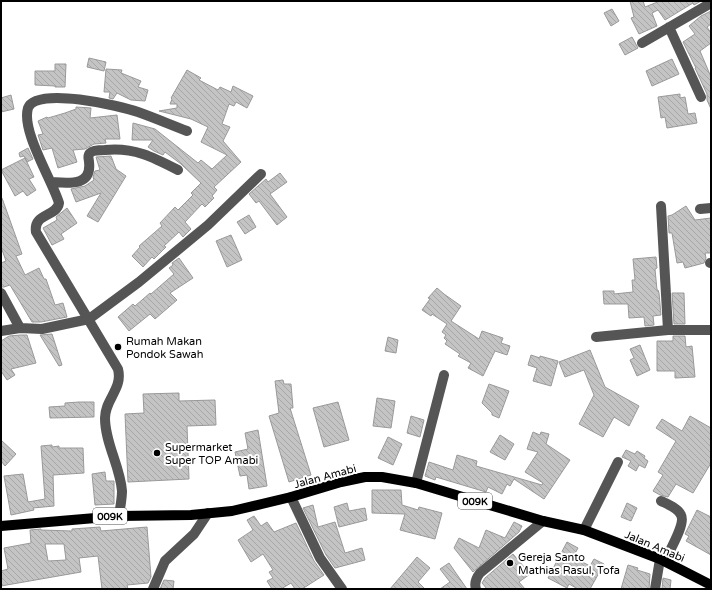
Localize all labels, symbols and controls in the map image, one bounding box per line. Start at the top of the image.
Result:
place label: Rumah Makan Pondok Sawah [126,335,204,361]
marker: Rumah Makan Pondok Sawah [113,342,123,352]
place label: Supermarket Super TOP Amabi [165,441,258,467]
marker: Supermarket Super TOP Amabi [152,448,162,458]
street label: Jalan Amabi [293,462,358,491]
road number: 009K [458,493,492,509]
road number: 009K [93,508,127,524]
street label: Jalan Amabi [623,528,687,565]
place label: Gereja Santo Mathias Rasul, Tofa [518,551,620,577]
marker: Gereja Santo Mathias Rasul, Tofa [505,558,515,568]

